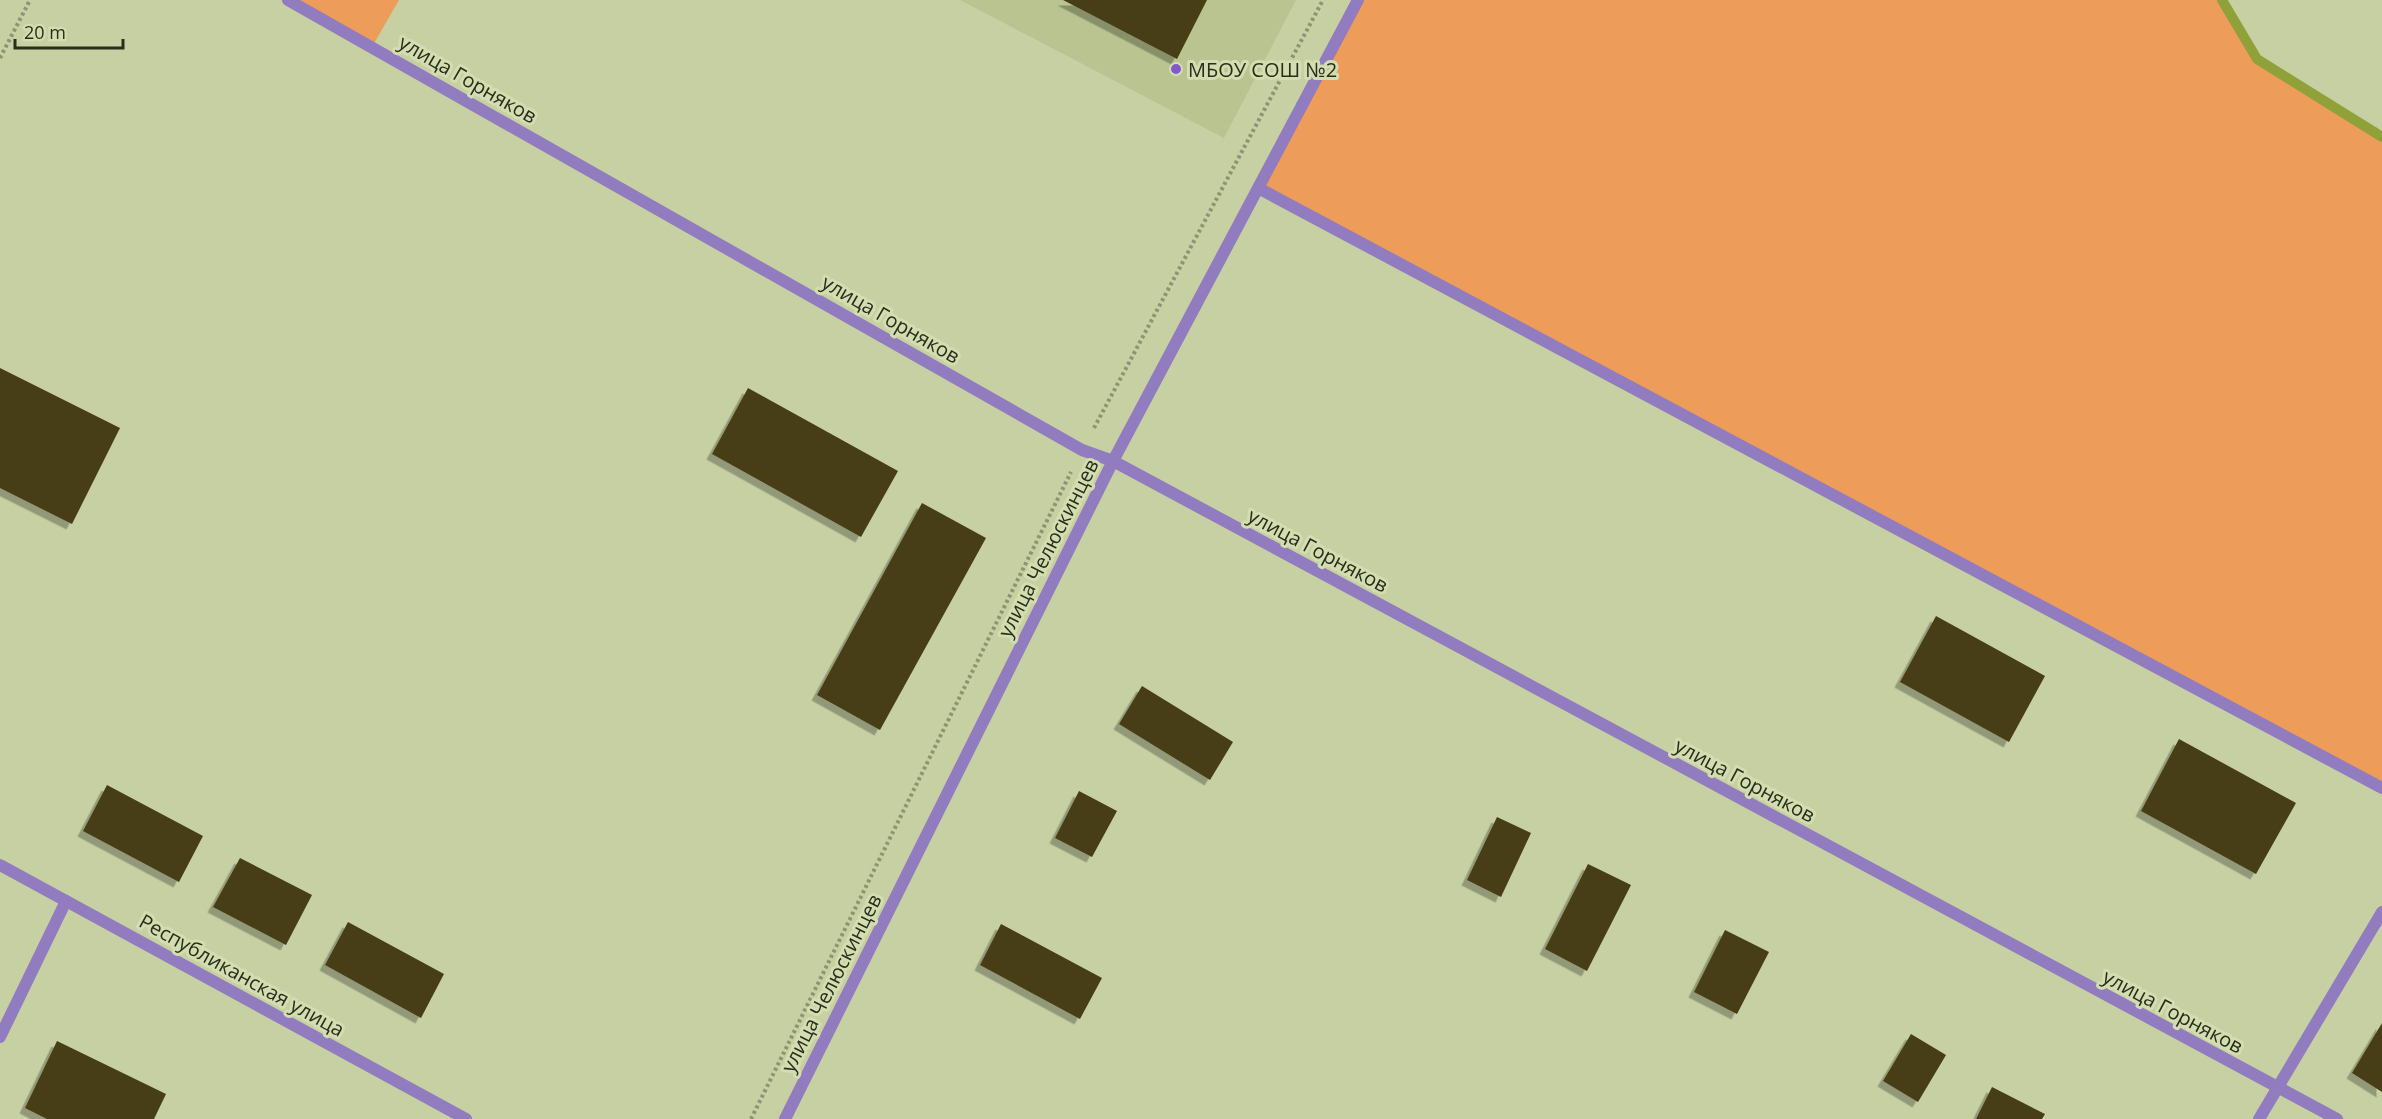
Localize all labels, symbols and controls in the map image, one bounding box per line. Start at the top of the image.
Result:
scale bar [15,12,123,50]
text: 20 m [24,20,66,44]
street label: улица Горняков [394,28,542,130]
place label: МБОУ СОШ №2 [1188,56,1337,83]
marker: МБОУ СОШ №2 [1169,62,1183,76]
street label: улица Горняков [817,268,965,370]
street label: улица Челюскинцев [991,454,1105,642]
street label: улица Горняков [1243,502,1393,598]
street label: улица Горняков [1670,732,1820,828]
street label: улица Челюскинцев [774,889,888,1077]
street label: Республиканская улица [135,907,349,1043]
street label: улица Горняков [2098,963,2248,1059]

